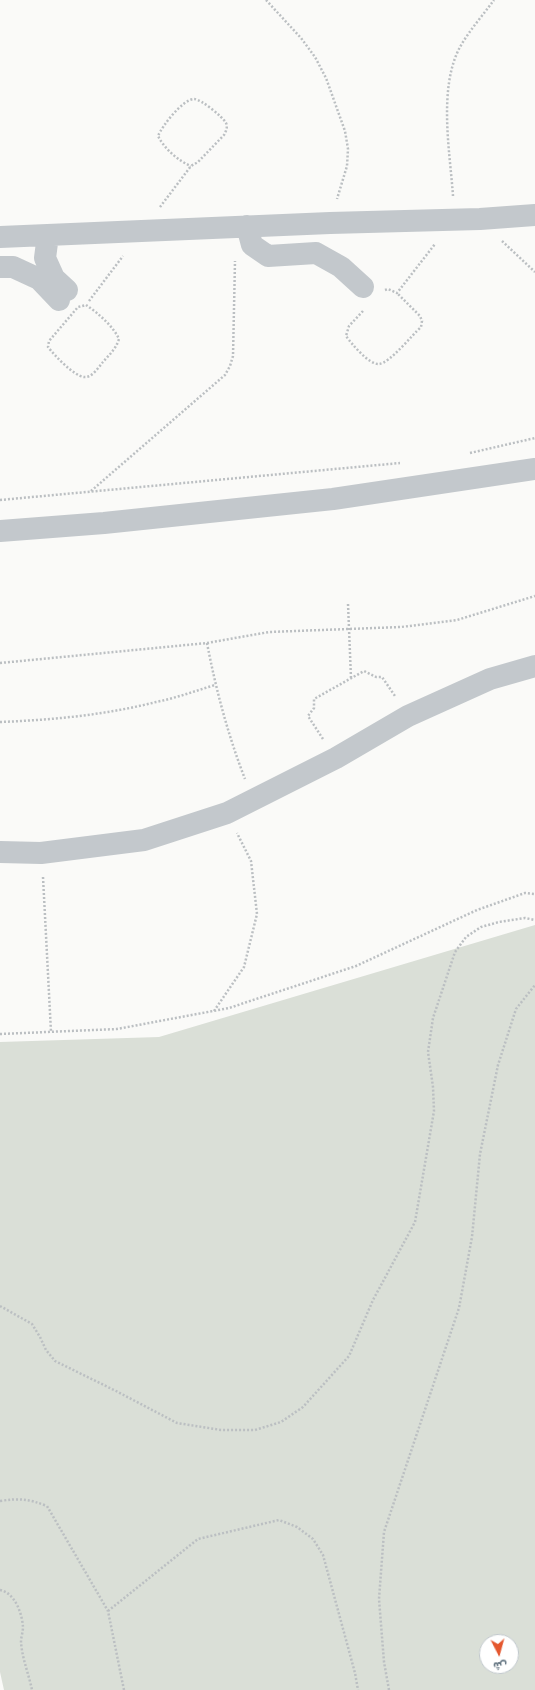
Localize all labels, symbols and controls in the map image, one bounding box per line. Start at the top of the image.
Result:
north arrow [479,1634,519,1674]
text: ش [493,1658,508,1673]

